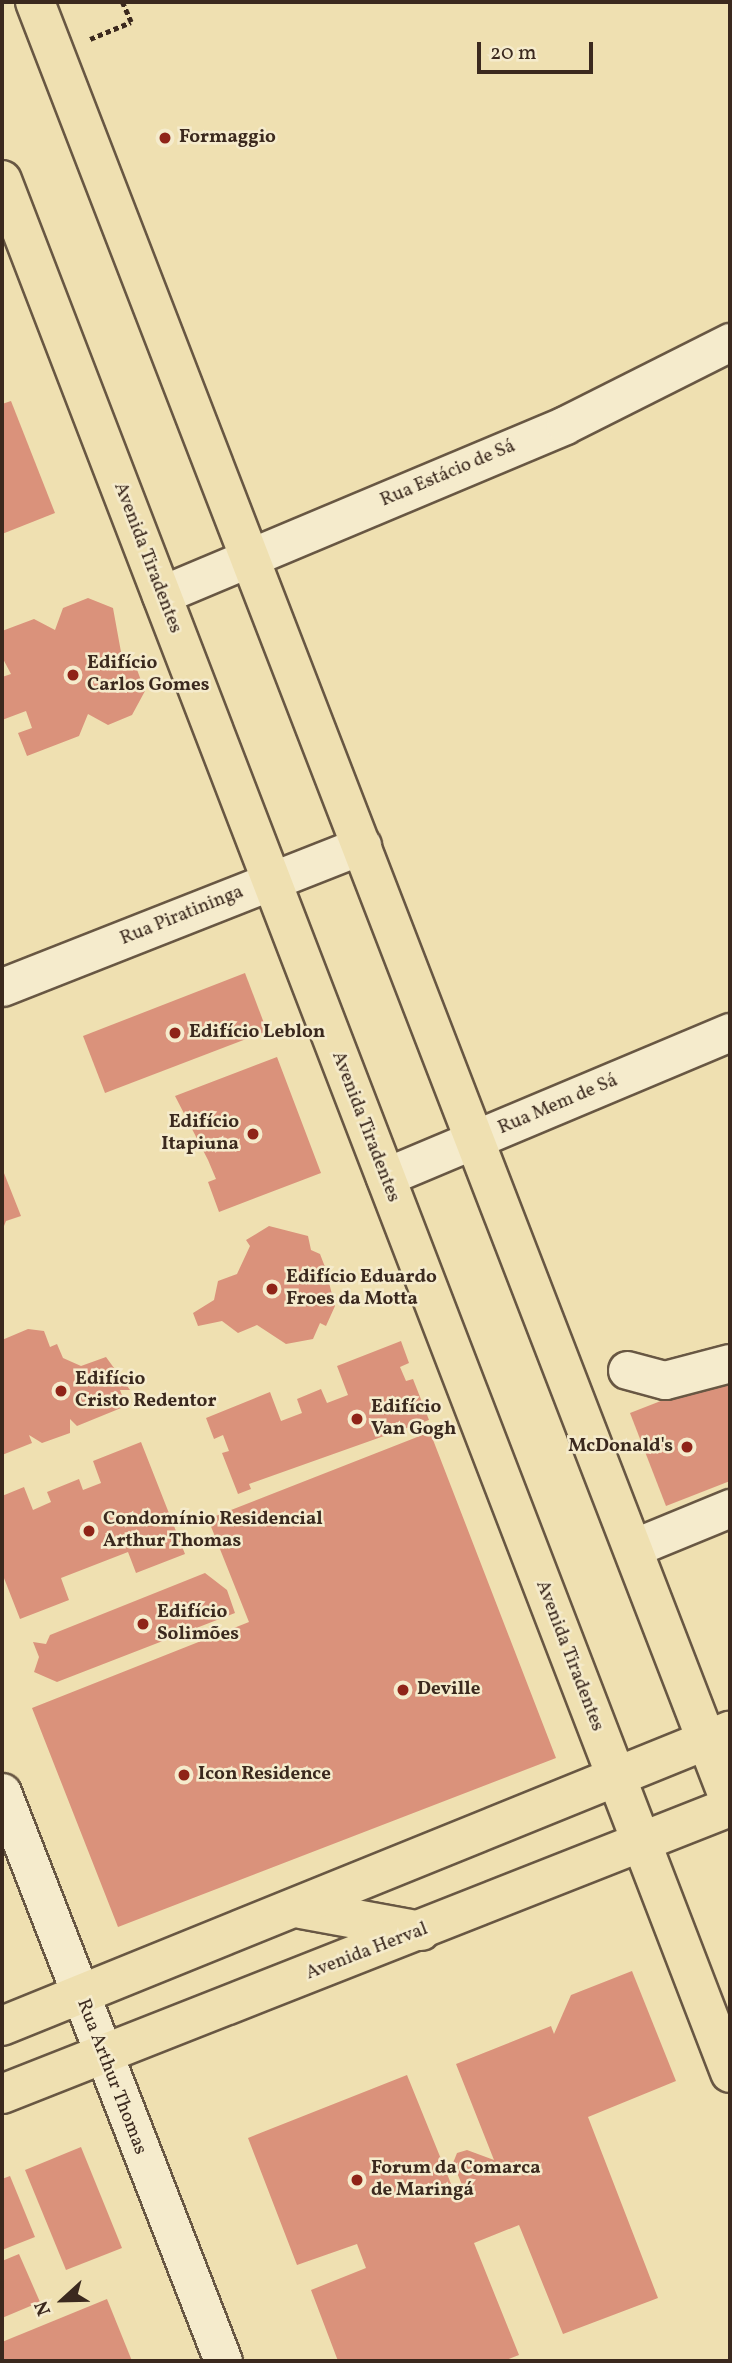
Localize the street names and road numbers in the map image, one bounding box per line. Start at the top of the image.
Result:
street label: Rua Estácio de Sá [377,435,519,513]
street label: Avenida Tiradentes [108,479,186,637]
street label: Rua Piratininga [117,881,247,951]
street label: Avenida Tiradentes [326,1048,404,1206]
street label: Rua Mem de Sá [495,1070,621,1140]
street label: Avenida Tiradentes [530,1577,608,1735]
street label: Avenida Herval [303,1918,431,1986]
street label: Rua Arthur Thomas [71,1996,151,2158]

